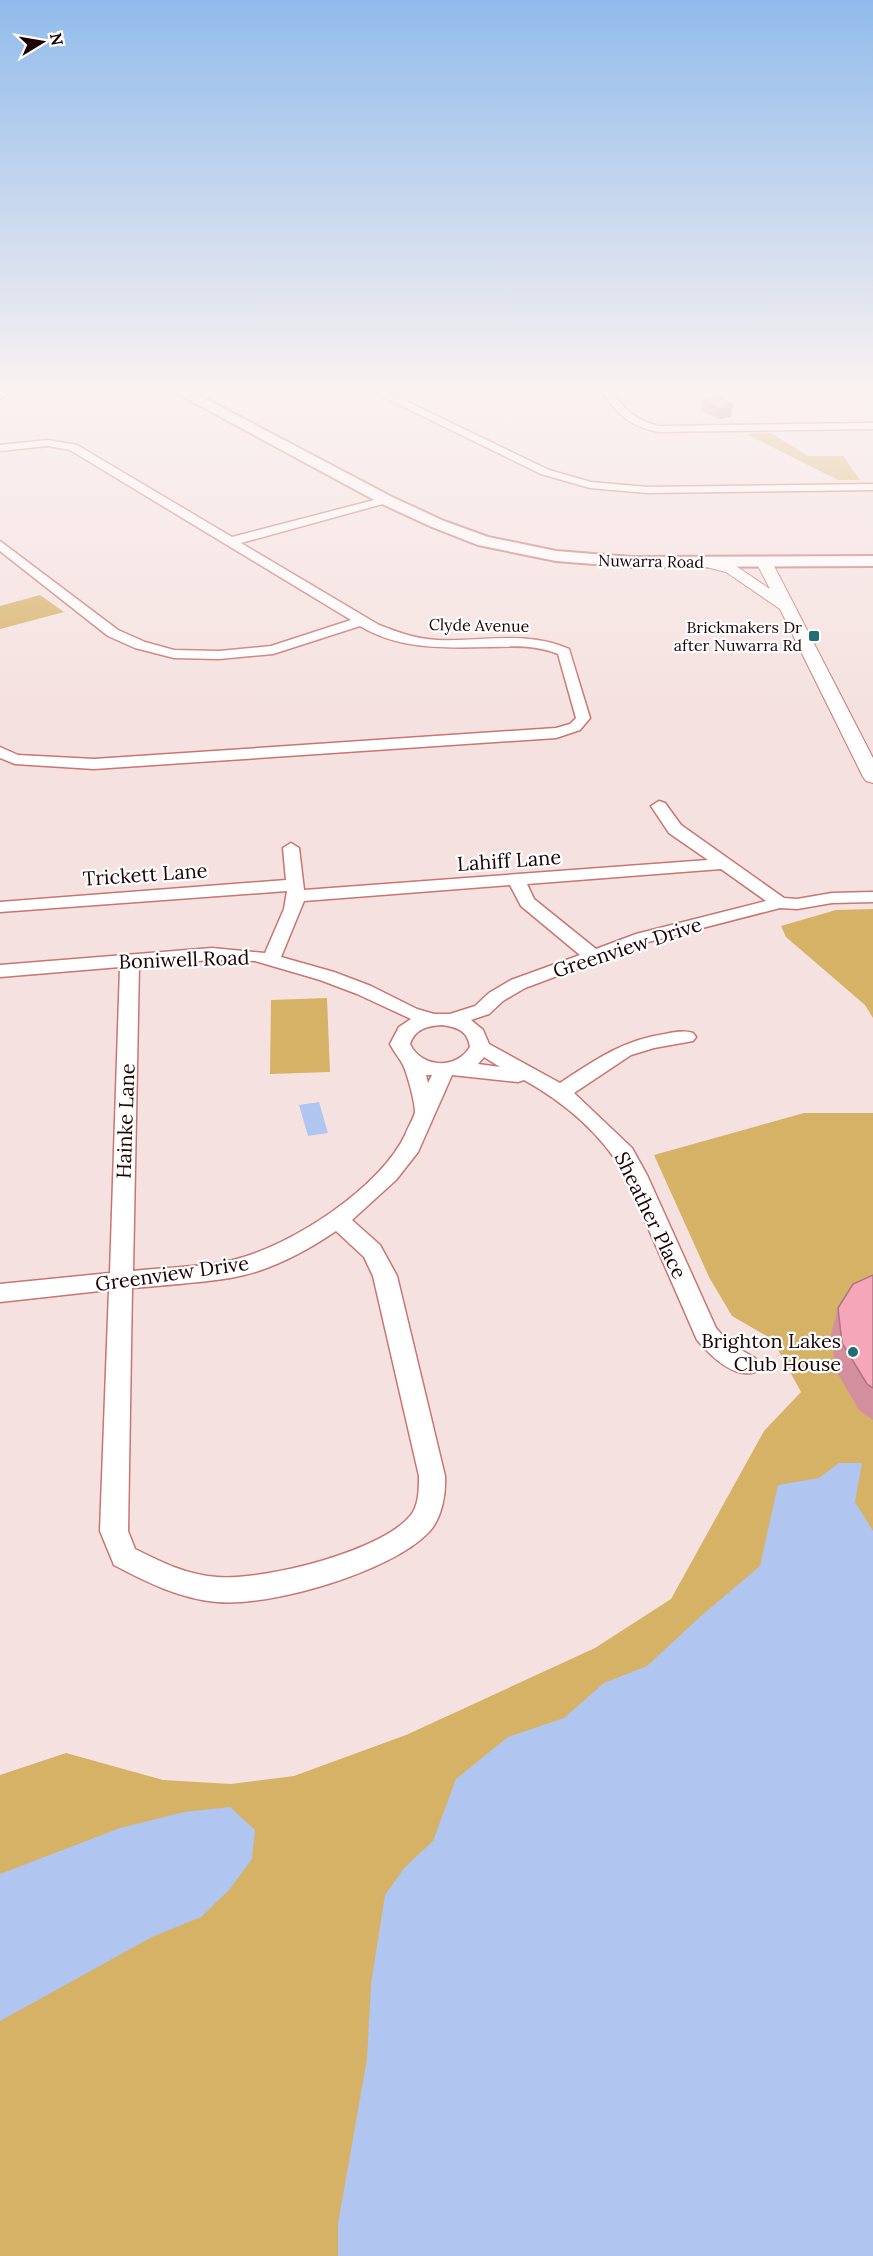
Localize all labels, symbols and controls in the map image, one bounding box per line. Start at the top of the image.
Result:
north arrow [12,12,72,72]
text: N [46,31,68,47]
street label: Nuwarra Road [598,550,705,572]
street label: Clyde Avenue [429,614,530,636]
place label: Brickmakers Dr after Nuwarra Rd [674,617,802,655]
marker: Brickmakers Dr after Nuwarra Rd [807,629,821,643]
street label: Lahiff Lane [456,844,562,876]
street label: Trickett Lane [82,857,208,891]
street label: Greenview Drive [549,911,705,983]
street label: Boniwell Road [118,944,250,974]
street label: Hainke Lane [110,1063,140,1179]
street label: Sheather Place [610,1148,693,1283]
street label: Greenview Drive [94,1250,251,1296]
place label: Brighton Lakes Club House [701,1328,841,1376]
marker: Brighton Lakes Club House [846,1345,860,1359]

